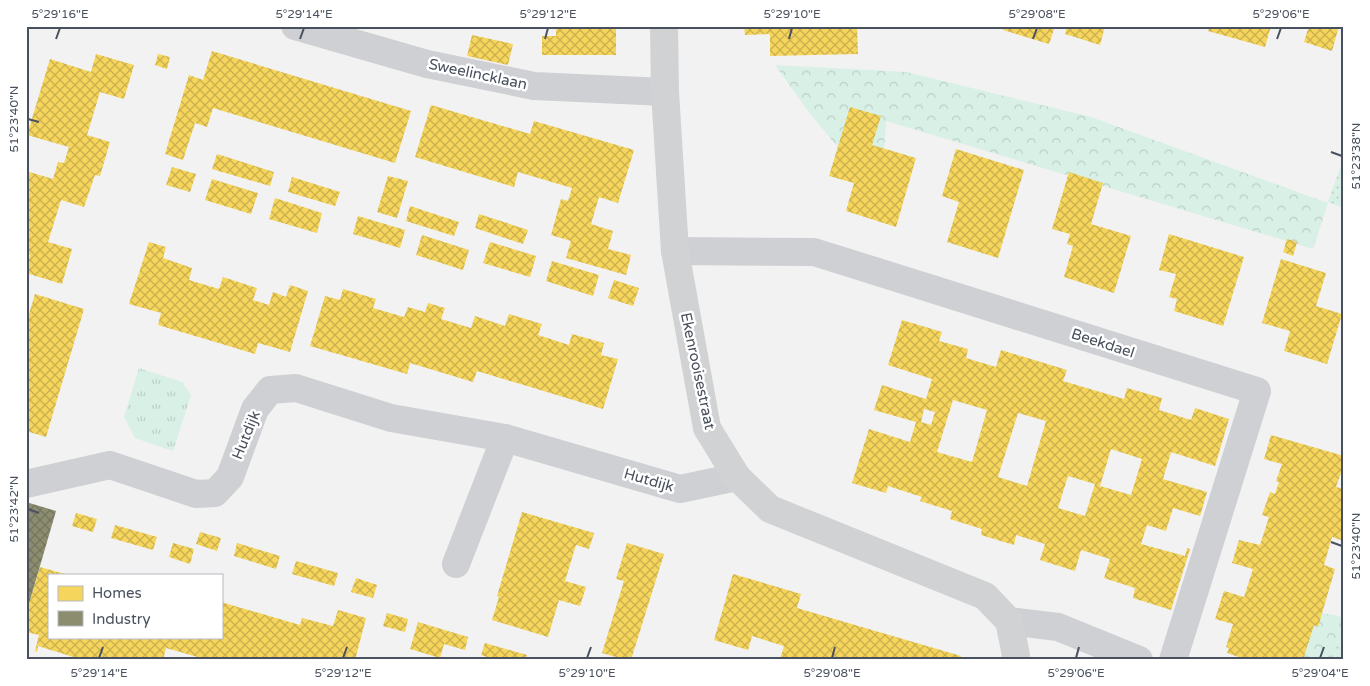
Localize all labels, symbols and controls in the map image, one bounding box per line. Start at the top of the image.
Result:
text: 5°29'16"E [31,7,89,21]
text: 5°29'14"E [275,7,333,21]
text: 5°29'12"E [519,7,577,21]
text: 5°29'10"E [763,7,821,21]
text: 5°29'08"E [1008,7,1066,21]
text: 5°29'06"E [1252,7,1310,21]
street label: Sweelincklaan [427,55,529,93]
text: 51°23'40"N [7,86,21,153]
text: 51°23'38"N [1349,123,1363,190]
street label: Ekenrooisestraat [677,311,719,432]
street label: Beekdael [1069,324,1137,362]
street label: Hutdijk [228,408,264,462]
street label: Hutdijk [622,464,676,496]
text: 51°23'42"N [7,476,21,543]
text: 51°23'40"N [1349,513,1363,580]
legend [48,574,222,638]
text: Homes [92,584,142,602]
text: Industry [92,610,151,628]
text: 5°29'14"E [70,666,128,680]
text: 5°29'12"E [314,666,372,680]
text: 5°29'10"E [558,666,616,680]
text: 5°29'08"E [803,666,861,680]
text: 5°29'06"E [1047,666,1105,680]
text: 5°29'04"E [1291,666,1349,680]

